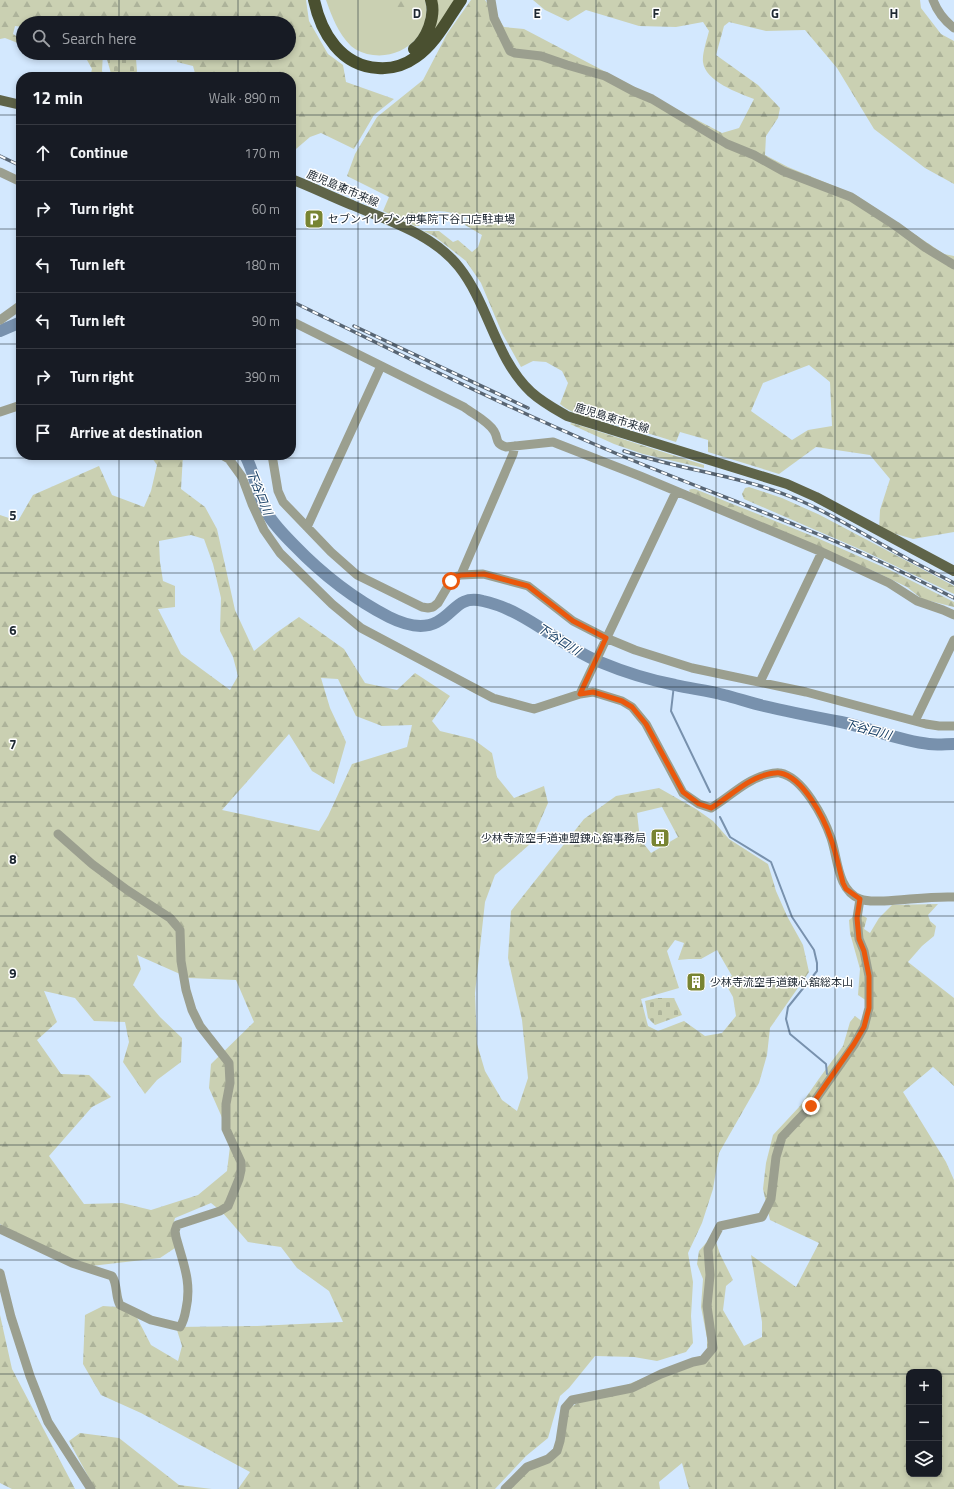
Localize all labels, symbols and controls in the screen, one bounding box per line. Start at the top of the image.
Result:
text: D [413,3,421,23]
text: E [533,3,541,23]
text: F [653,3,660,23]
text: G [771,3,779,23]
text: H [890,3,898,23]
search box [16,16,296,60]
icon: search [30,27,52,49]
text: Search here [62,27,136,50]
text: 12 min [32,85,83,111]
text: Walk · 890 m [209,88,280,108]
text: Continue [70,141,128,164]
icon: ahead [32,142,54,164]
text: 170 m [244,143,280,163]
street label: 鹿児島東市来線 [304,166,382,210]
text: Turn right [70,197,134,220]
icon: right [32,198,54,220]
text: 60 m [252,199,280,219]
parking icon: セブンイレブン伊集院下谷口店駐車場 [303,208,325,230]
place label: セブンイレブン伊集院下谷口店駐車場 [328,211,515,227]
text: Turn left [70,253,125,276]
icon: left [32,254,54,276]
text: 180 m [244,255,280,275]
text: Turn left [70,309,125,332]
icon: left [32,310,54,332]
text: 90 m [252,311,280,331]
text: Turn right [70,365,134,388]
icon: right [32,366,54,388]
text: 390 m [244,367,280,387]
street label: 鹿児島東市来線 [573,399,651,437]
text: Arrive at destination [70,421,203,444]
icon: arrive [32,422,54,444]
water label: 下谷口川 [242,466,279,520]
text: 5 [9,505,17,525]
route start [442,572,460,590]
water label: 下谷口川 [534,618,586,661]
text: 6 [9,620,17,640]
water label: 下谷口川 [842,714,896,745]
text: 7 [9,734,17,754]
building icon: 少林寺流空手道連盟錬心舘事務局 [649,827,671,849]
place label: 少林寺流空手道連盟錬心舘事務局 [481,830,646,846]
text: 8 [9,849,17,869]
text: 9 [9,963,17,983]
building icon: 少林寺流空手道錬心舘総本山 [685,971,707,993]
place label: 少林寺流空手道錬心舘総本山 [710,974,853,990]
route end [802,1097,820,1115]
map controls [906,1369,942,1477]
button: + [906,1369,942,1405]
button: − [906,1405,942,1441]
button: layers [906,1441,942,1477]

